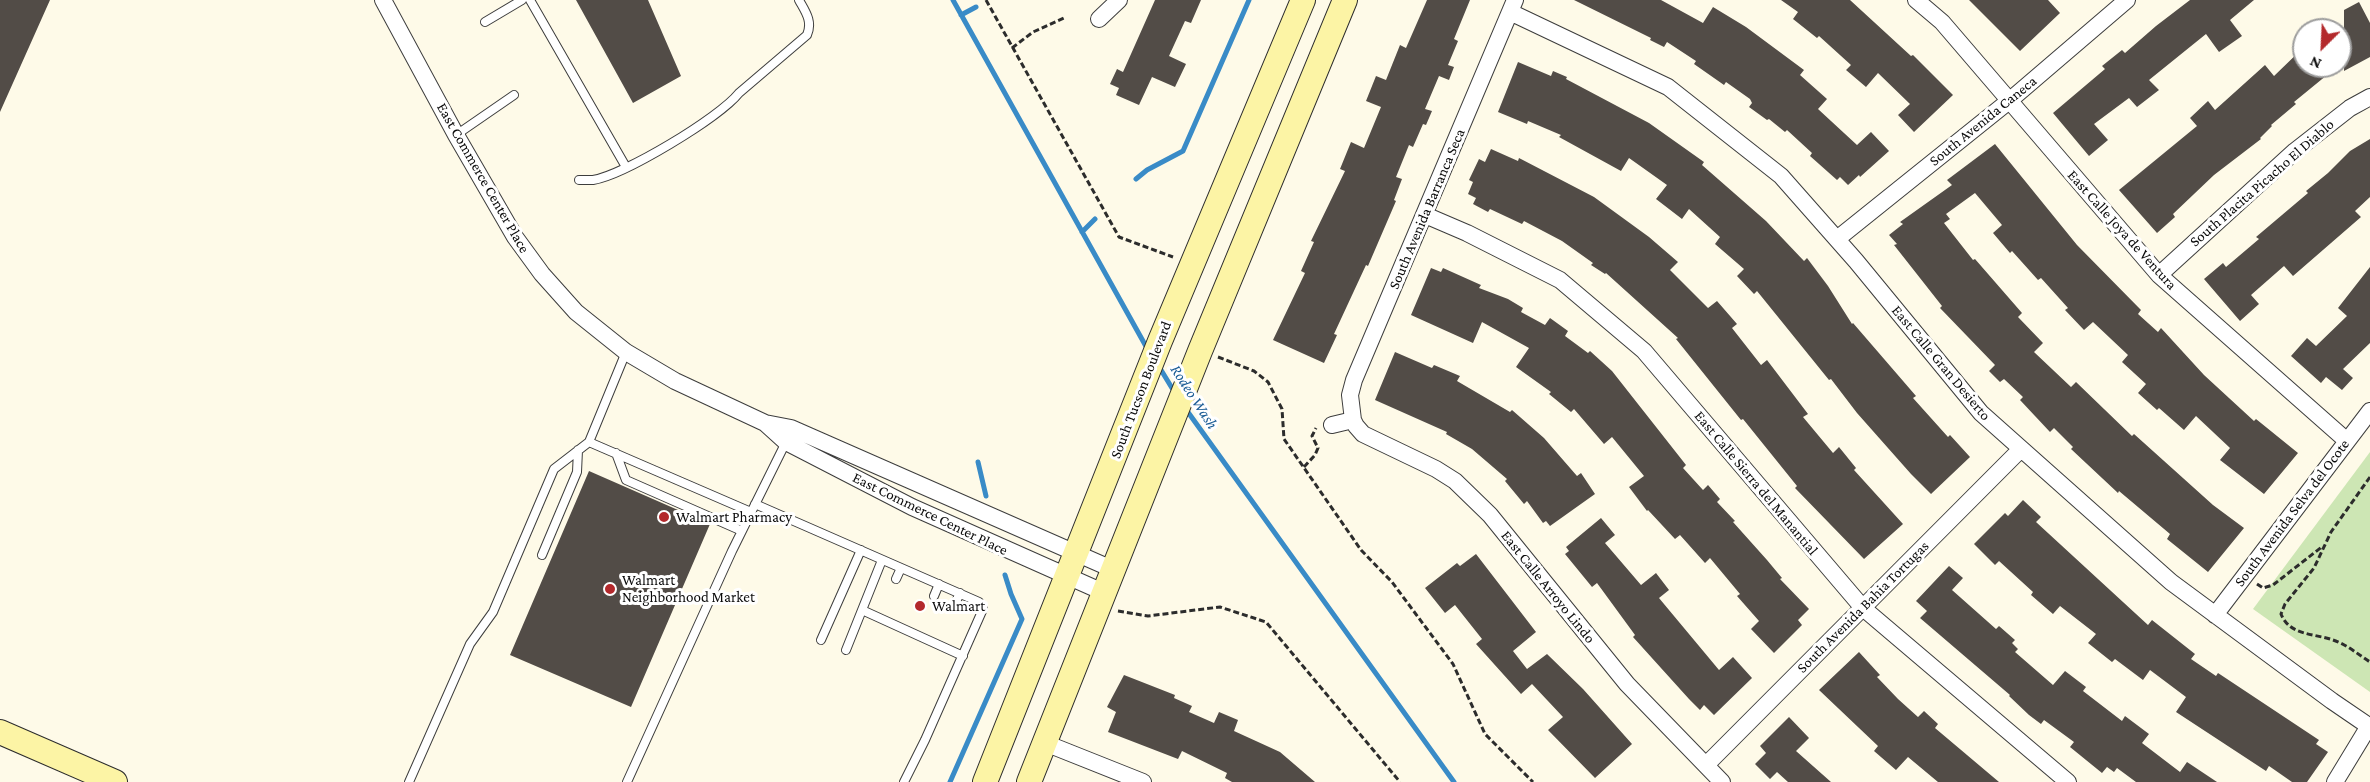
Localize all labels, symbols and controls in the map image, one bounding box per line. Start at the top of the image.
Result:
north arrow [2292,18,2352,78]
text: N [2307,53,2324,73]
street label: South Avenida Caneca [1926,72,2040,170]
street label: East Commerce Center Place [433,100,533,256]
street label: South Placita Picacho El Diablo [2186,115,2338,251]
street label: South Avenida Barranca Seca [1385,126,1469,292]
street label: East Calle Joya de Ventura [2063,166,2181,294]
street label: East Calle Gran Desierto [1888,302,1994,424]
street label: South Tucson Boulevard [1107,319,1175,461]
water label: Rodeo Wash [1166,361,1222,433]
street label: East Calle Sierra del Manantial [1690,407,1822,559]
street label: South Avenida Selva del Ocote [2231,436,2353,590]
street label: East Commerce Center Place [849,469,1011,559]
place label: Walmart Pharmacy [676,508,792,526]
marker: Walmart Pharmacy [657,510,671,524]
street label: East Calle Arroyo Lindo [1497,527,1599,647]
street label: South Avenida Bahia Tortugas [1793,537,1933,677]
place label: Walmart Neighborhood Market [622,571,755,606]
marker: Walmart Neighborhood Market [603,582,617,596]
place label: Walmart [932,597,985,615]
marker: Walmart [913,599,927,613]

